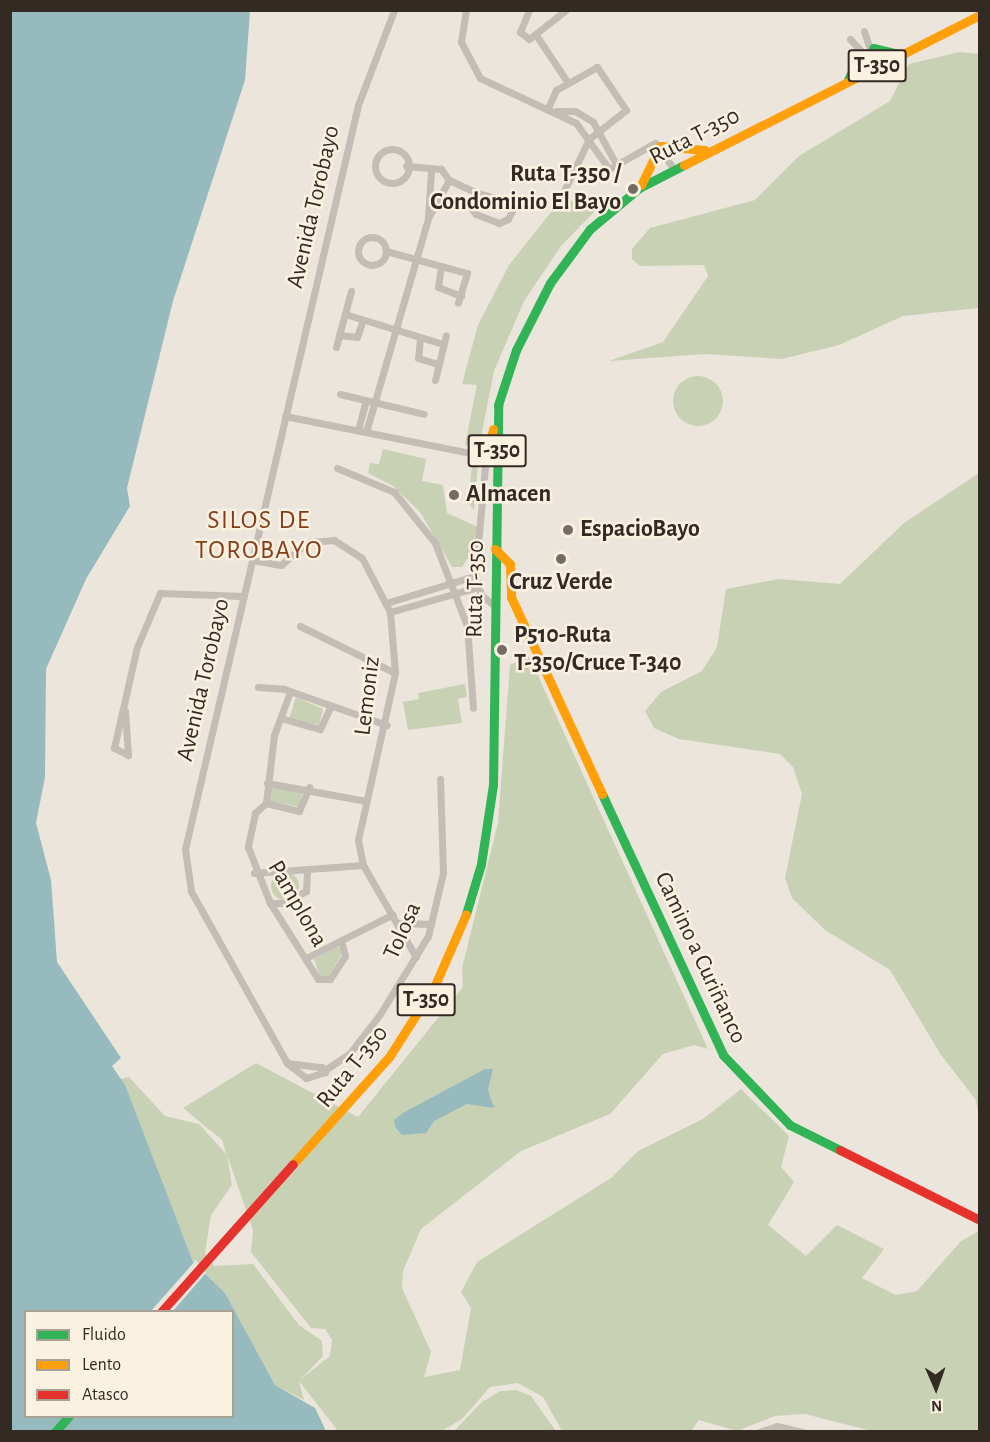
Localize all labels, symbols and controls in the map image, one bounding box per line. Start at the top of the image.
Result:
road number: T-350 [847,47,907,85]
street label: Ruta T-350 [645,102,745,172]
street label: Avenida Torobayo [281,123,347,291]
place label: Ruta T-350 / Condominio El Bayo [430,161,621,217]
marker: Ruta T-350 / Condominio El Bayo [626,182,640,196]
road number: T-350 [467,432,527,470]
place label: Almacen [466,481,551,509]
marker: Almacen [447,488,461,502]
district label: SILOS DE TOROBAYO [195,505,323,566]
place label: EspacioBayo [580,516,700,544]
marker: EspacioBayo [561,523,575,537]
street label: Ruta T-350 [461,540,491,638]
marker: Cruz Verde [554,552,568,566]
place label: Cruz Verde [509,569,613,597]
street label: Avenida Torobayo [171,596,237,764]
place label: P510-Ruta T-350/Cruce T-340 [514,622,682,678]
marker: P510-Ruta T-350/Cruce T-340 [495,643,509,657]
street label: Lemoniz [349,655,387,737]
street label: Pamplona [261,856,333,952]
street label: Camino a Curiñanco [648,868,752,1048]
street label: Tolosa [378,898,428,964]
road number: T-350 [396,981,456,1019]
street label: Ruta T-350 [311,1020,395,1114]
legend [24,1310,234,1418]
text: Fluido [82,1326,126,1344]
text: Lento [82,1356,121,1374]
north arrow [906,1358,966,1418]
text: Atasco [82,1386,129,1404]
text: N [931,1398,942,1414]

